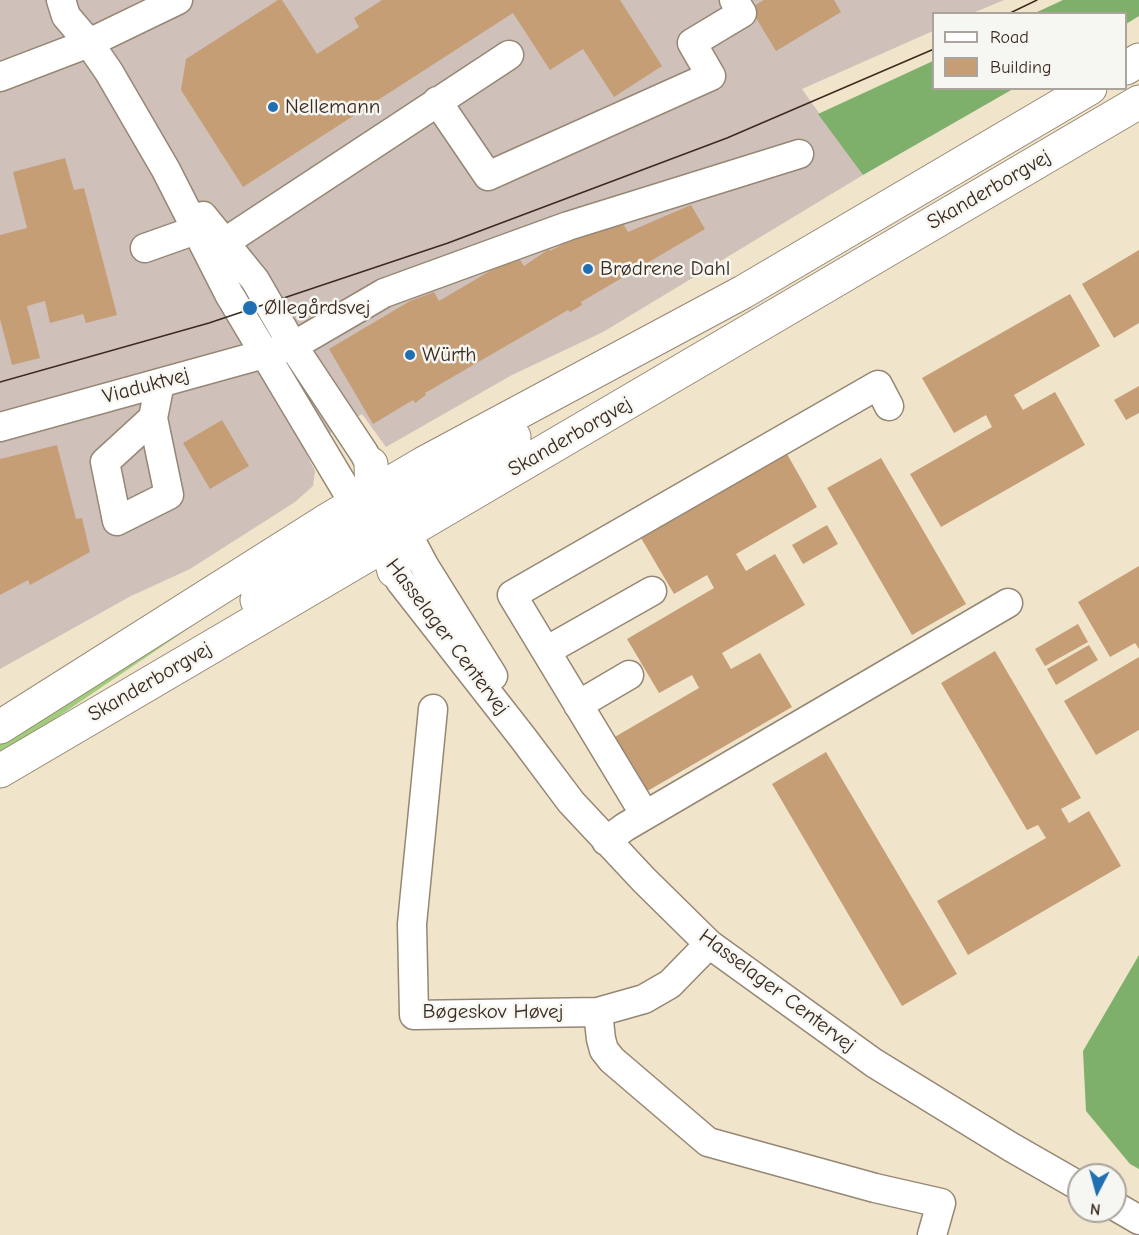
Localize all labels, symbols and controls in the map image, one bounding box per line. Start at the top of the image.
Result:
legend [932,12,1127,90]
text: Road [990,27,1029,48]
text: Building [990,57,1052,78]
place label: Nellemann [285,94,380,120]
marker: Nellemann [266,100,280,114]
street label: Skanderborgvej [923,144,1055,236]
place label: Brødrene Dahl [600,256,730,282]
marker: Brødrene Dahl [581,262,595,276]
place label: Øllegårdsvej [264,295,370,321]
marker: Øllegårdsvej [241,299,259,317]
place label: Würth [422,342,477,368]
marker: Würth [403,348,417,362]
street label: Viaduktvej [100,362,192,410]
street label: Skanderborgvej [504,391,636,483]
street label: Hasselager Centervej [380,554,514,720]
street label: Skanderborgvej [84,636,216,728]
street label: Hasselager Centervej [694,924,860,1058]
street label: Bøgeskov Høvej [423,999,563,1025]
north arrow [1067,1163,1127,1223]
text: N [1089,1199,1101,1218]

